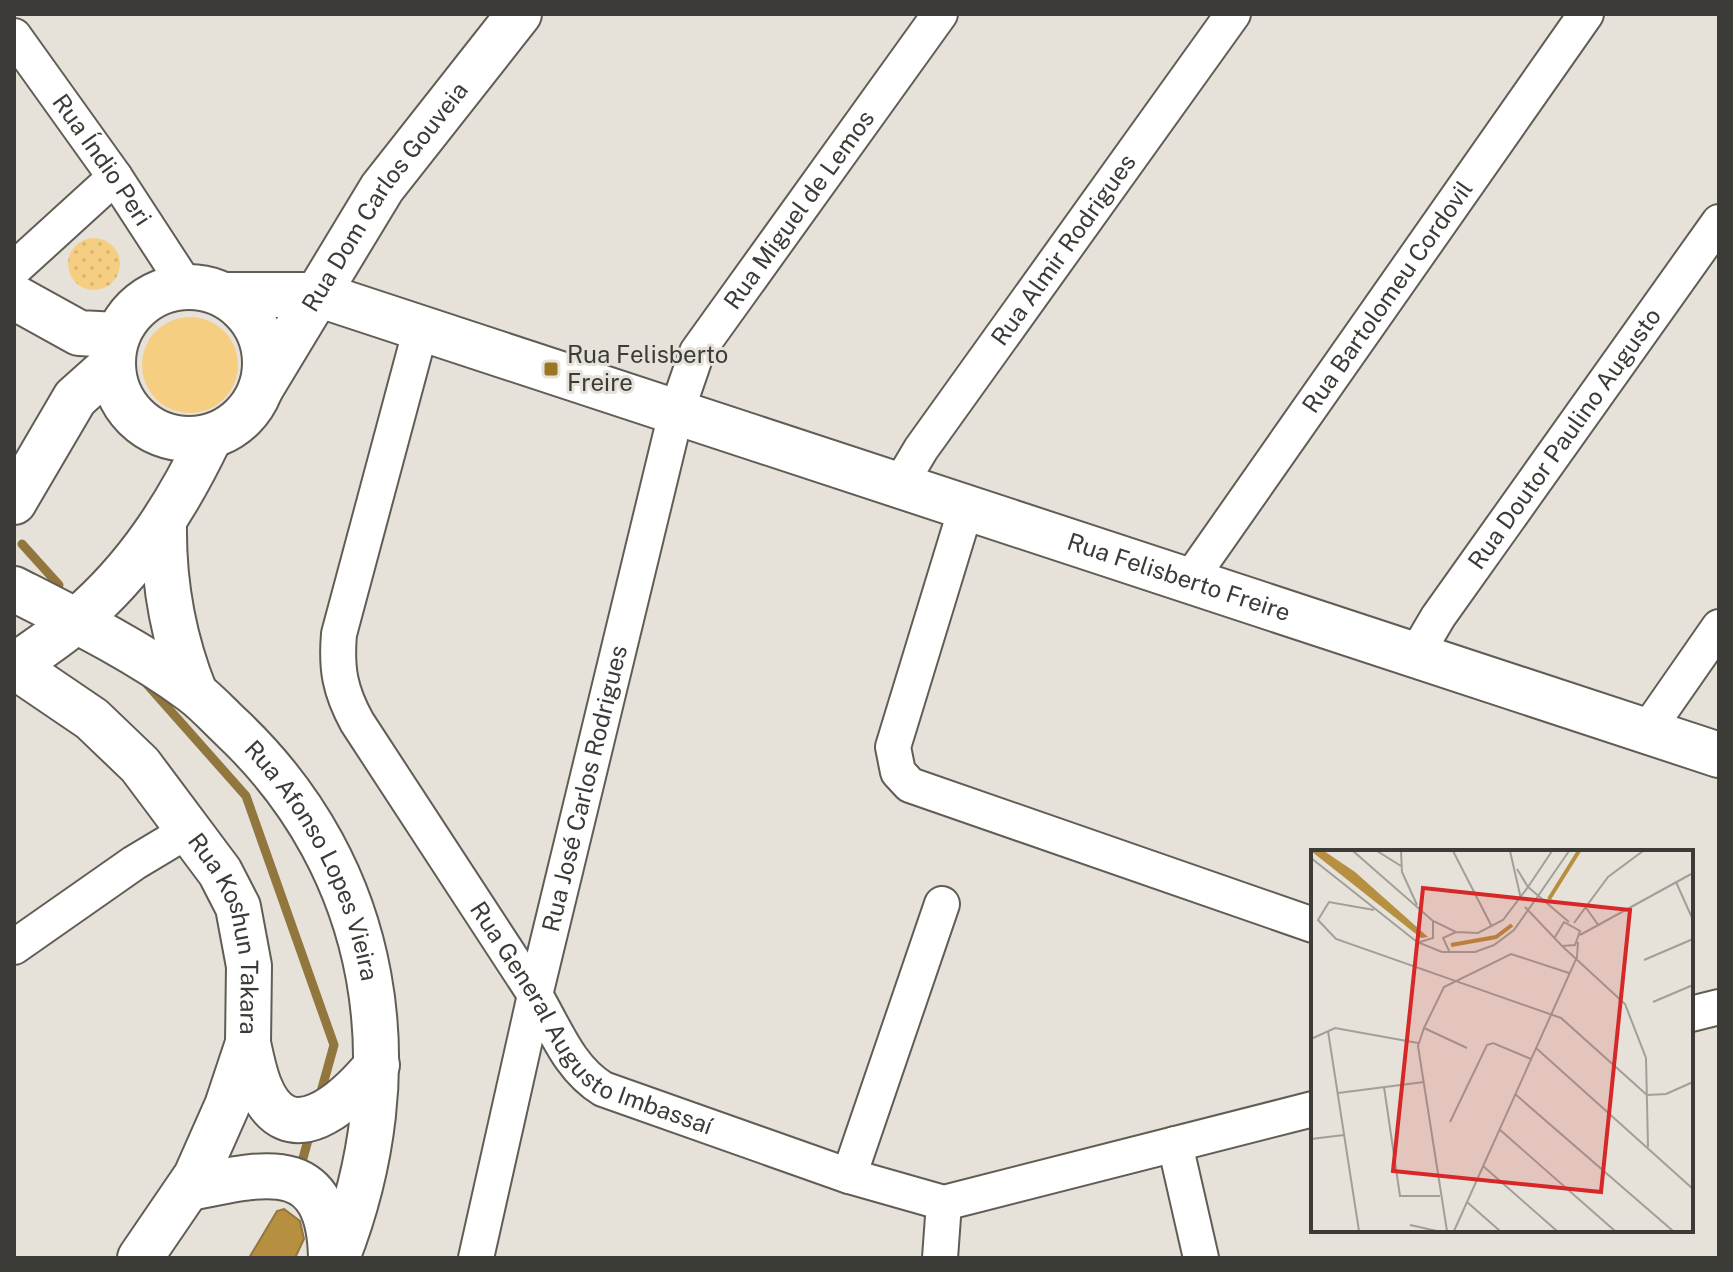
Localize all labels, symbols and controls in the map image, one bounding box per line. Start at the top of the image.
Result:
street label: Rua Dom Carlos Gouveia [296,76,473,316]
street label: Rua Índio Peri [47,88,158,230]
street label: Rua Miguel de Lemos [717,104,879,314]
street label: Rua Almir Rodrigues [985,148,1141,351]
street label: Rua Bartolomeu Cordovil [1296,175,1478,418]
street label: Rua Doutor Paulino Augusto [1462,302,1666,574]
place label: Rua Felisberto Freire [567,340,728,396]
marker: Rua Felisberto Freire [542,360,560,378]
street label: Rua Felisberto Freire [1064,527,1294,626]
street label: Rua José Carlos Rodrigues [536,642,632,934]
street label: Rua Afonso Lopes Vieira [239,734,384,983]
street label: Rua Koshun Takara [183,827,264,1035]
inset map [1311,850,1693,1232]
street label: Rua General Augusto Imbassaí [465,896,717,1140]

